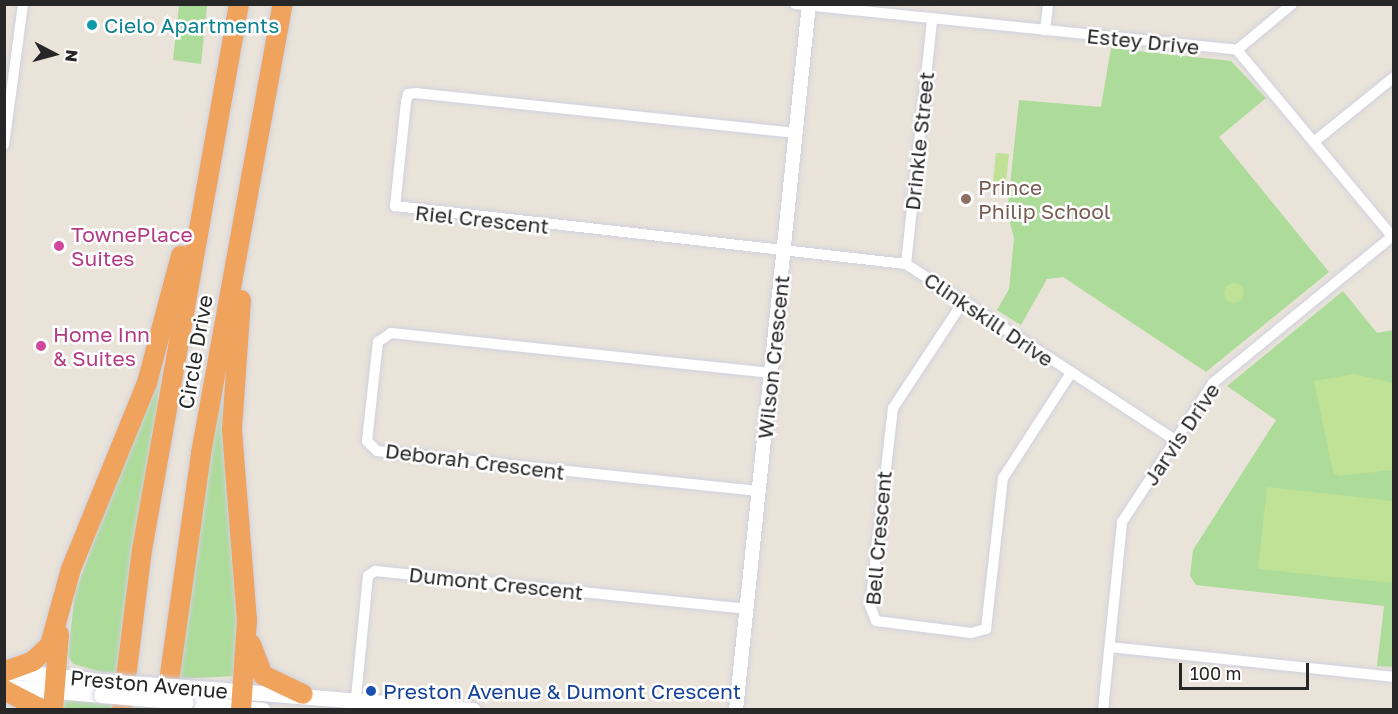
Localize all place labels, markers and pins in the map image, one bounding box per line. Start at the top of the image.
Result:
place label: Cielo Apartments [104,12,279,38]
marker: Cielo Apartments [85,18,99,32]
place label: Prince Philip School [978,174,1111,224]
marker: Prince Philip School [959,192,973,206]
place label: TownePlace Suites [71,221,193,271]
marker: TownePlace Suites [52,239,66,253]
place label: Home Inn & Suites [53,321,150,371]
marker: Home Inn & Suites [34,339,48,353]
place label: Preston Avenue & Dumont Crescent [383,678,741,704]
marker: Preston Avenue & Dumont Crescent [364,684,378,698]

